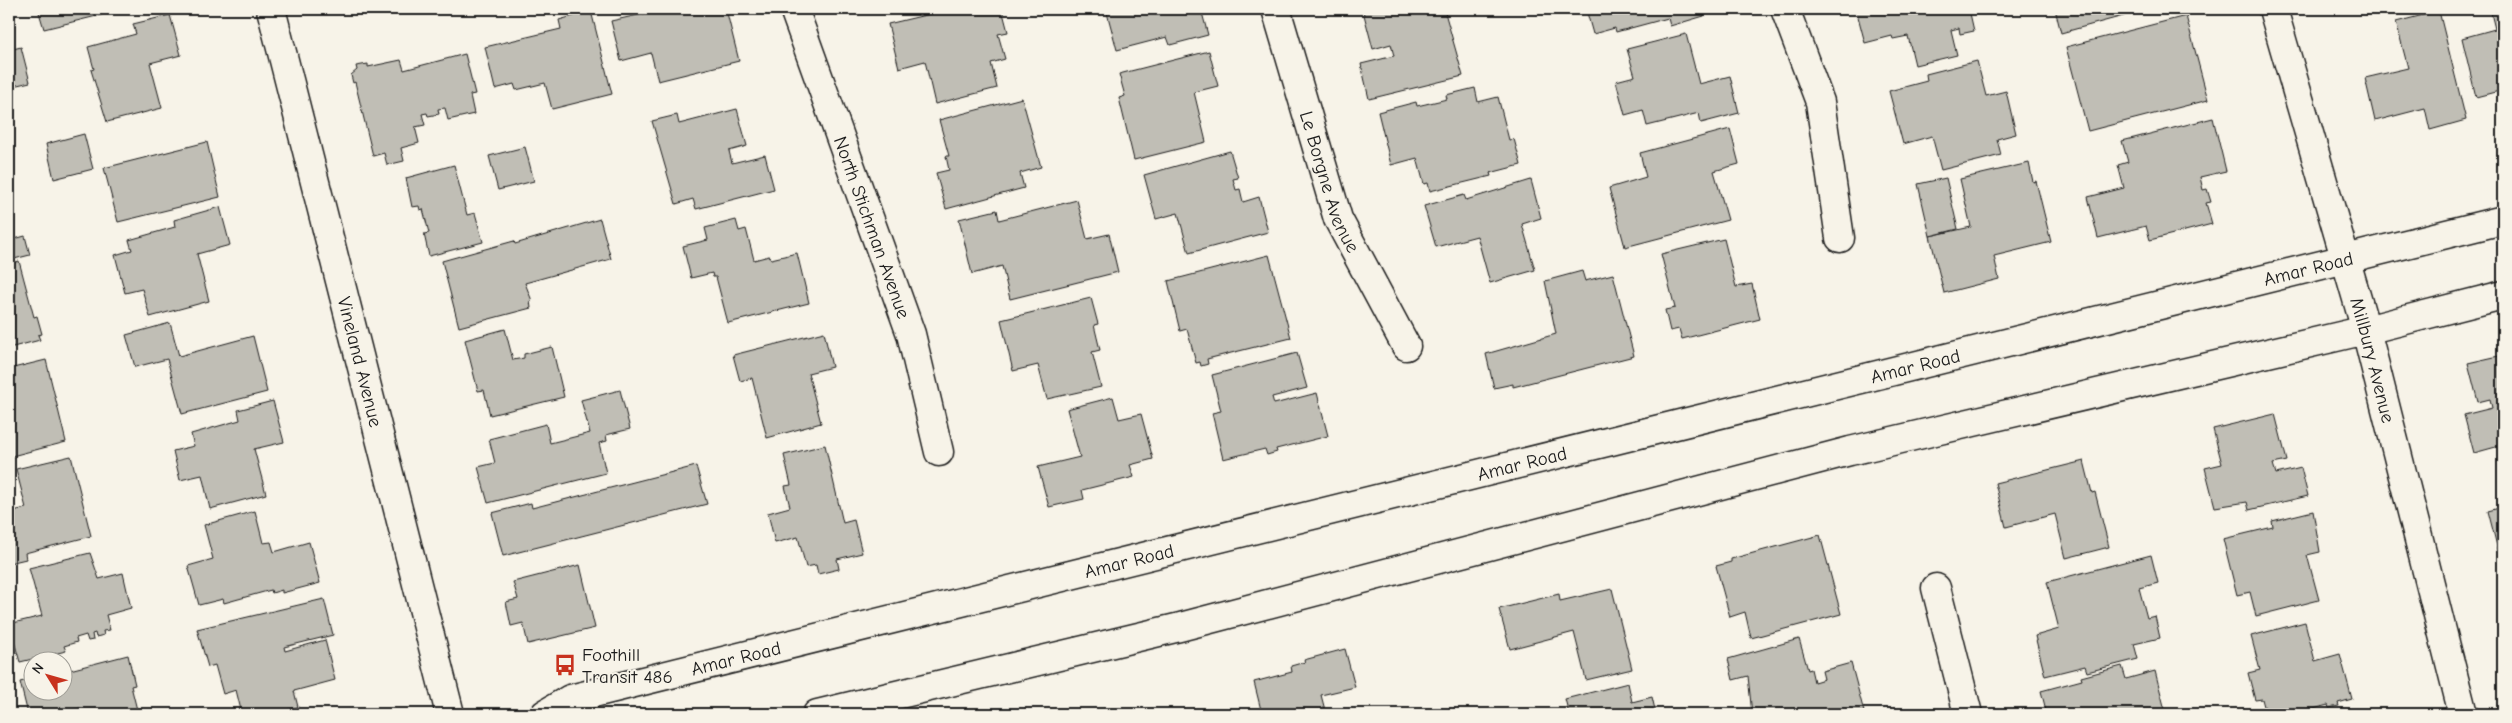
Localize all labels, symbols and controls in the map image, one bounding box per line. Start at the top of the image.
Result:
street label: Le Borgne Avenue [1295,109,1364,257]
street label: North Stichman Avenue [829,134,915,322]
street label: Amar Road [2261,248,2356,291]
street label: Vineland Avenue [333,295,387,429]
street label: Millbury Avenue [2345,295,2399,425]
street label: Amar Road [1868,345,1962,388]
street label: Amar Road [1475,442,1569,486]
street label: Amar Road [1082,540,1176,583]
street label: Amar Road [689,637,783,681]
place label: Foothill Transit 486 [582,644,673,688]
north arrow [22,650,72,700]
bus stop icon: Foothill Transit 486 [552,652,578,678]
text: N [28,660,48,677]

